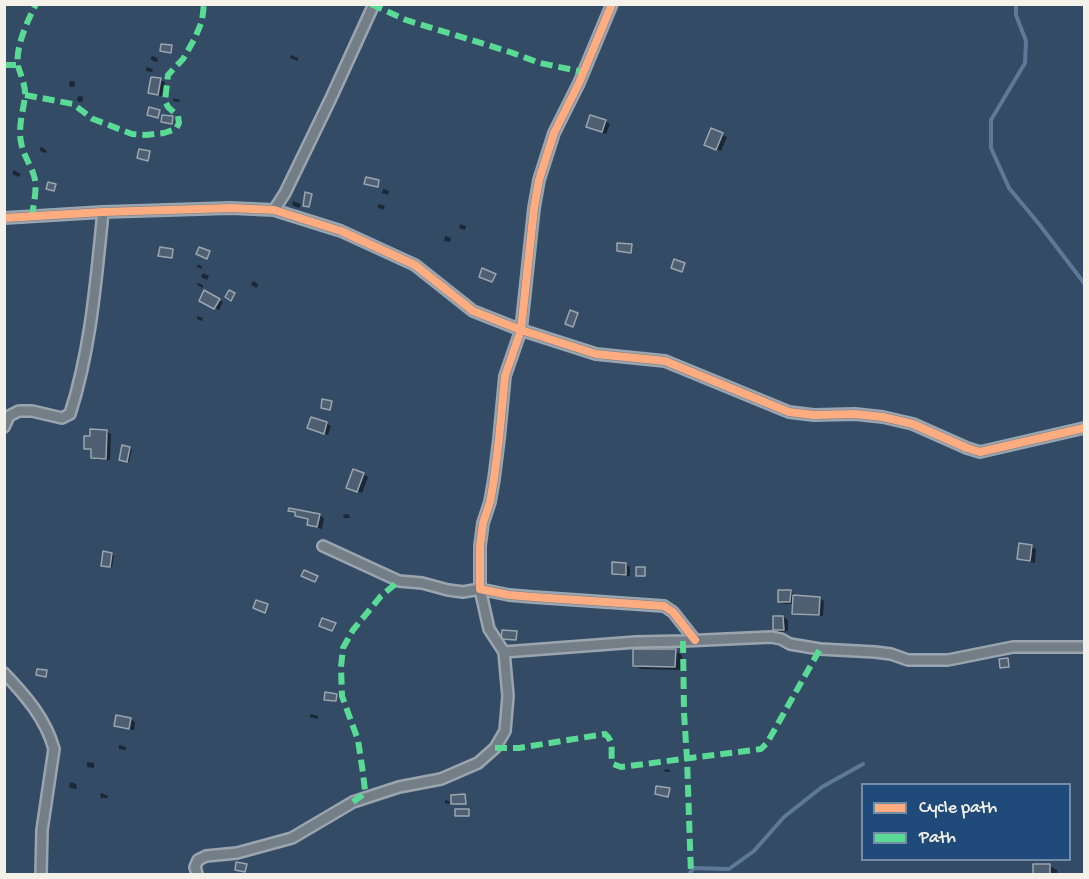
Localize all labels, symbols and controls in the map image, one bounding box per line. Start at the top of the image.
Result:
legend [861,783,1071,861]
text: Cycle path [919,798,997,819]
text: Path [919,828,956,849]

